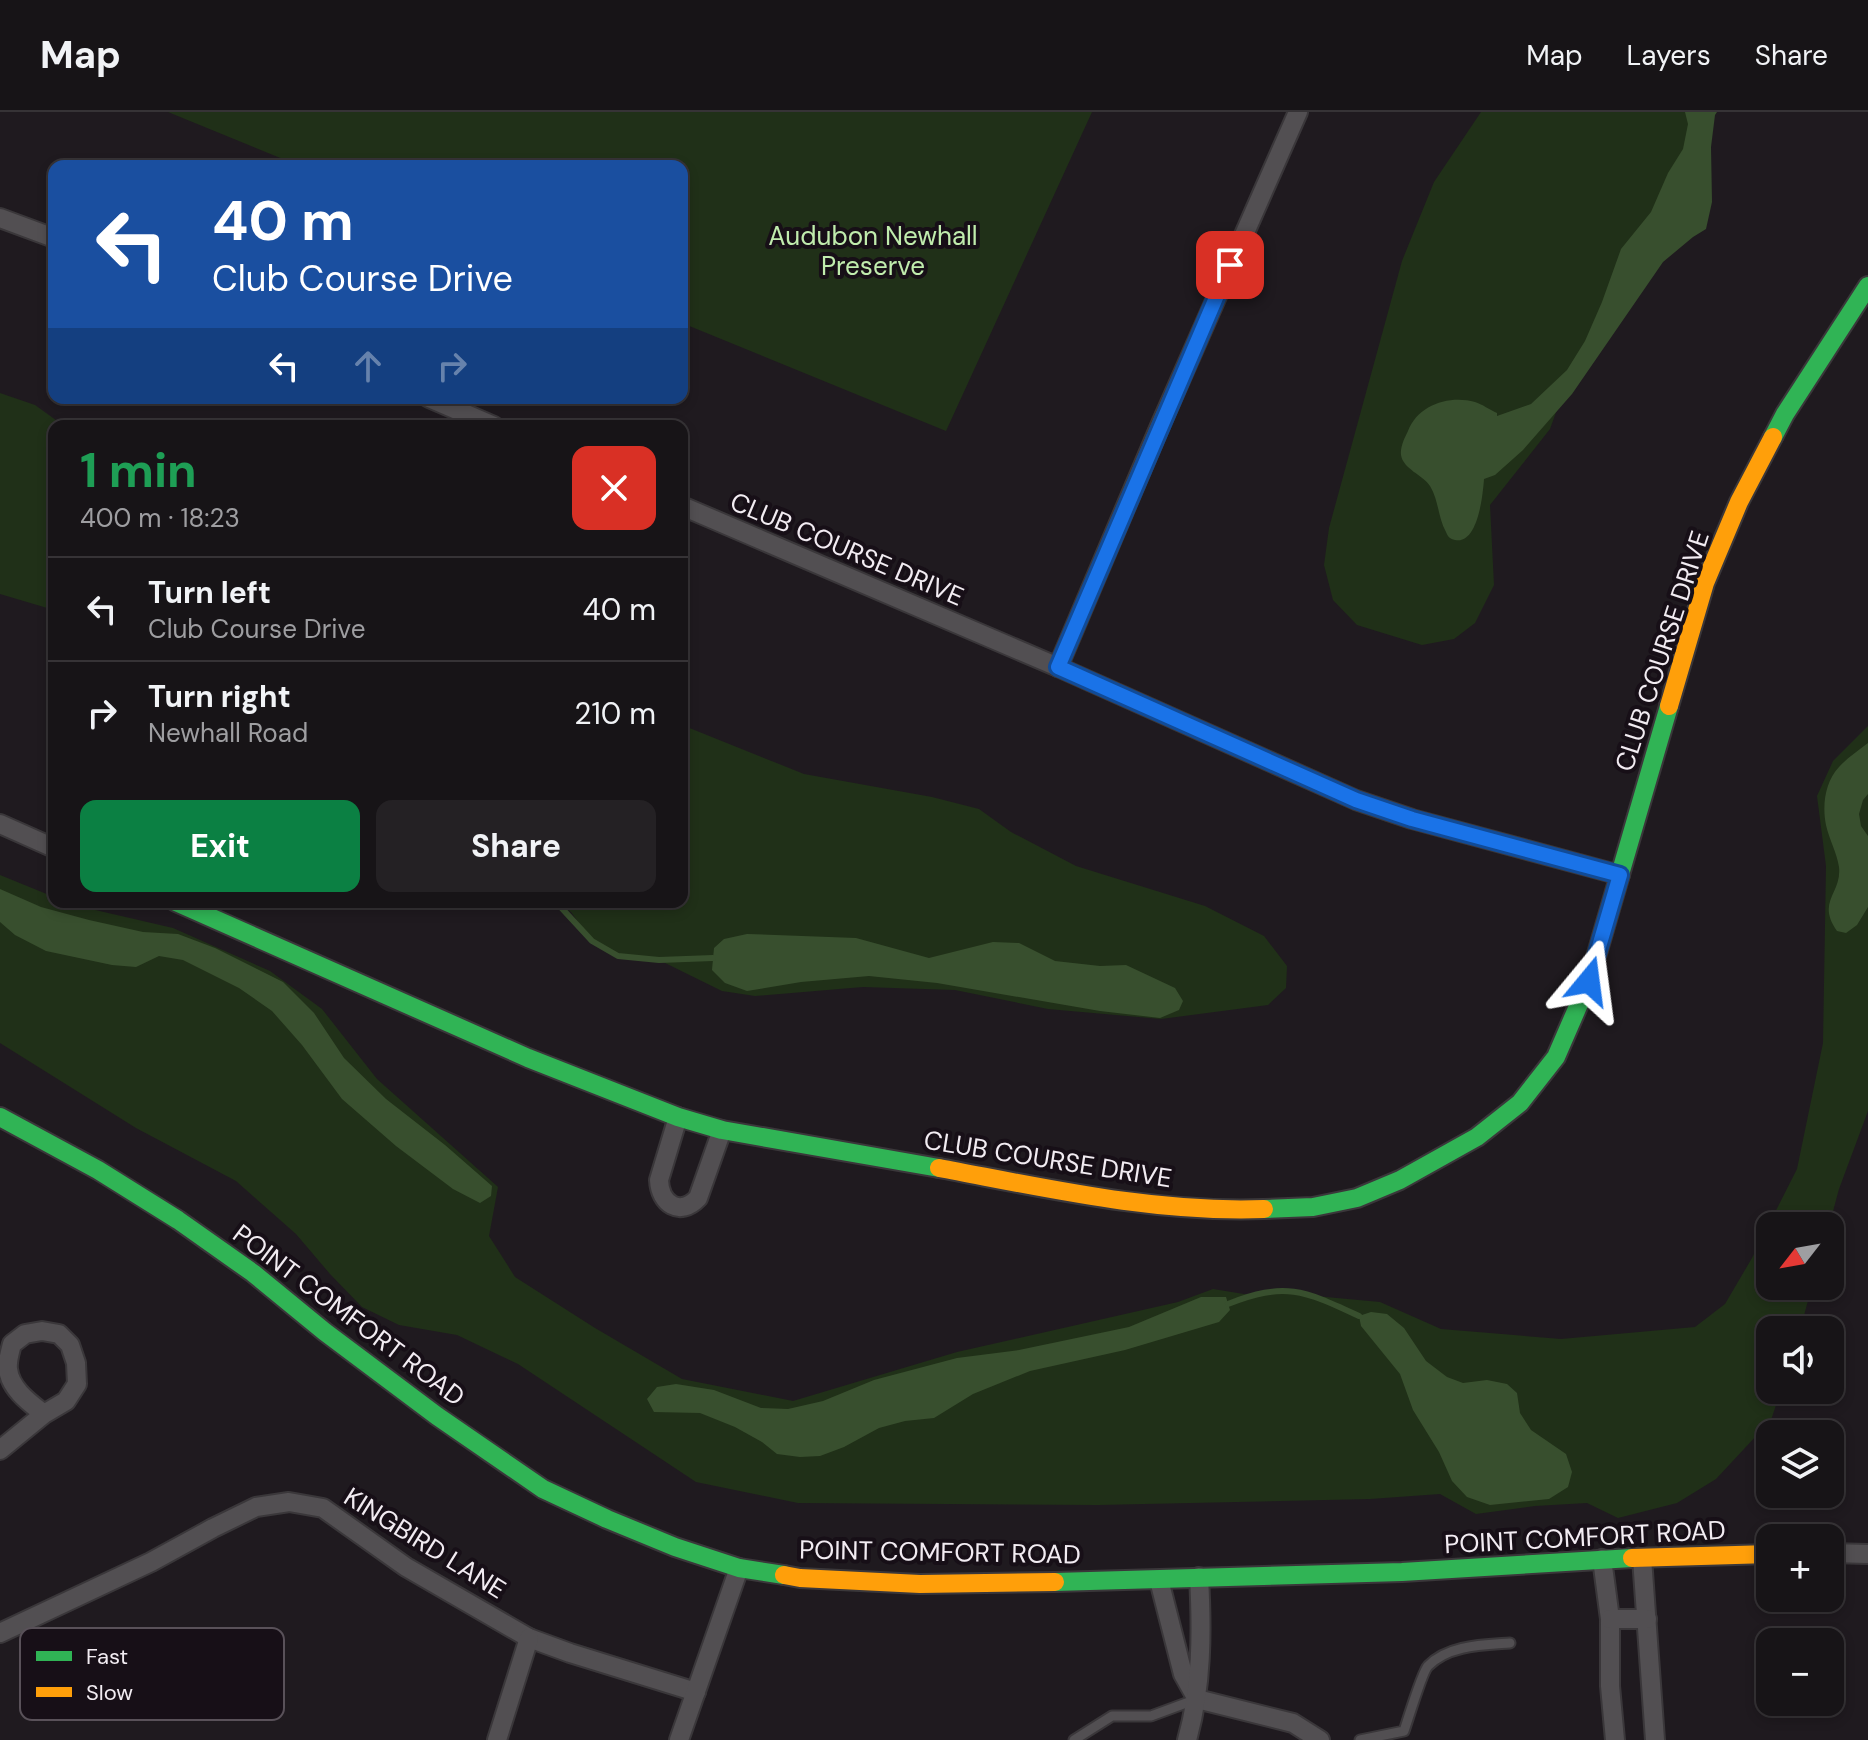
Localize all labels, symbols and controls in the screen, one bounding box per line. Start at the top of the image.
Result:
text: Map [40,30,121,80]
text: Map [1526,37,1583,74]
text: Layers [1627,37,1711,74]
text: Share [1755,37,1828,74]
text: 40 m [212,184,354,257]
icon: left [80,192,184,296]
park label: Audubon Newhall Preserve [768,219,978,283]
pin [1196,231,1264,299]
icon: arrive [1208,243,1252,287]
text: Club Course Drive [212,255,513,302]
icon: left [262,344,306,388]
icon: ahead [346,344,390,388]
icon: right [430,344,474,388]
text: 1 min [80,439,197,502]
button: close [572,446,656,530]
street label: CLUB COURSE DRIVE [725,484,969,614]
text: 400 m · 18:23 [80,501,240,535]
street label: CLUB COURSE DRIVE [1607,527,1717,775]
text: Turn left [148,573,271,612]
icon: left [80,587,124,631]
text: 40 m [583,590,656,629]
text: Club Course Drive [148,612,365,646]
text: Turn right [148,677,291,716]
icon: right [80,691,124,735]
text: 210 m [574,694,656,733]
text: Newhall Road [148,716,308,750]
button: Exit [80,800,360,892]
button: Share [376,800,656,892]
position arrow [1547,939,1631,1023]
street label: CLUB COURSE DRIVE [922,1123,1174,1195]
north arrow [1756,1212,1844,1300]
map controls [1756,1212,1844,1716]
street label: POINT COMFORT ROAD [226,1217,472,1413]
button: sound [1756,1316,1844,1404]
button: layers [1756,1420,1844,1508]
street label: KINGBIRD LANE [338,1480,512,1606]
street label: POINT COMFORT ROAD [1443,1513,1727,1561]
button: + [1756,1524,1844,1612]
street label: POINT COMFORT ROAD [799,1533,1081,1571]
legend [20,1628,284,1720]
button: − [1756,1628,1844,1716]
text: Fast [86,1642,128,1671]
text: Slow [86,1678,133,1707]

